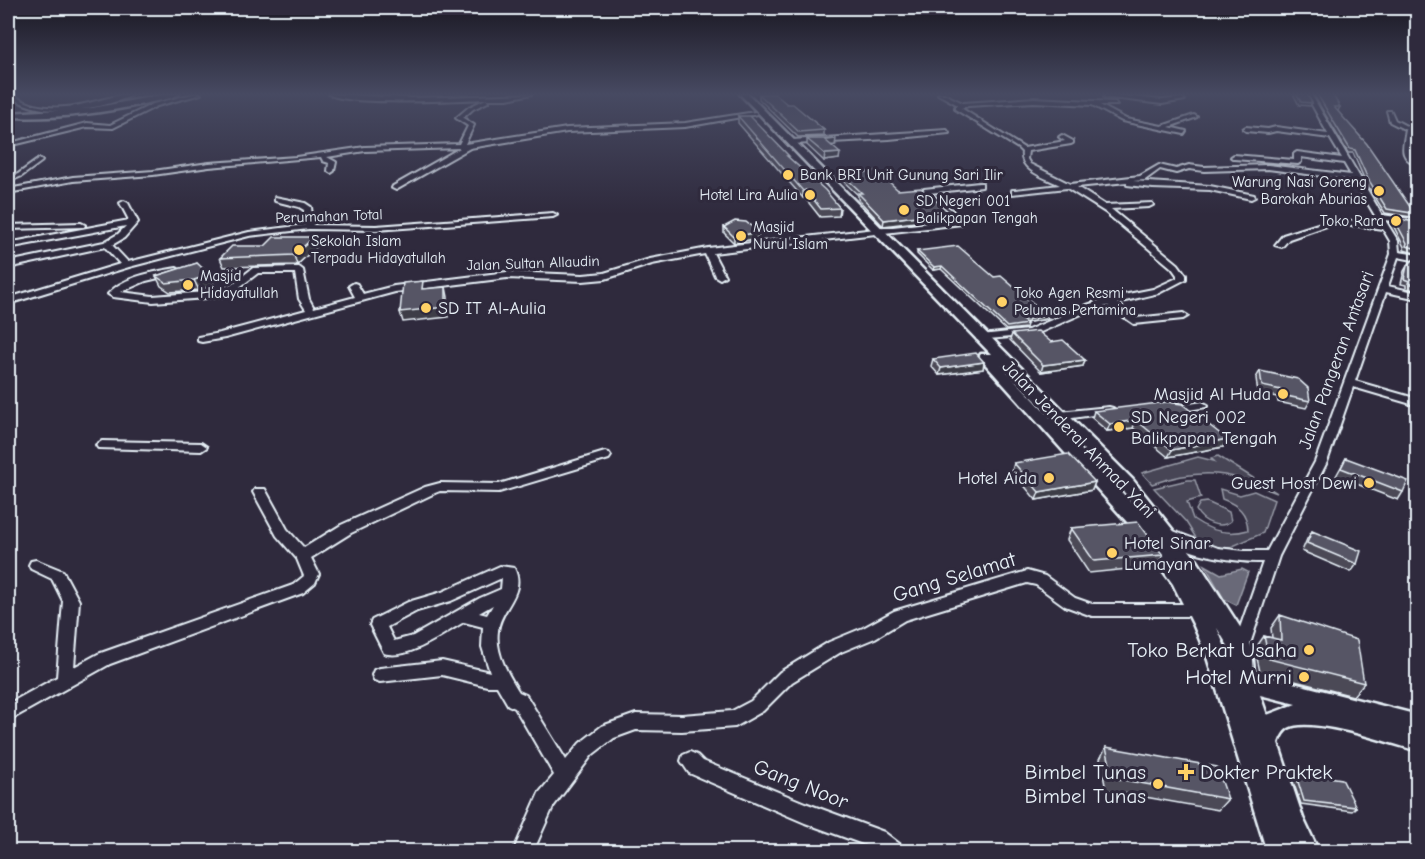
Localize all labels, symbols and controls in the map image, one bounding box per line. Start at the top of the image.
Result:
place label: Bank BRI Unit Gunung Sari Ilir [800,166,1003,184]
marker: Bank BRI Unit Gunung Sari Ilir [781,168,795,182]
place label: Warung Nasi Goreng Barokah Aburias [1232,173,1367,208]
marker: Warung Nasi Goreng Barokah Aburias [1372,184,1386,198]
place label: Hotel Lira Aulia [700,186,798,204]
marker: Hotel Lira Aulia [803,188,817,202]
place label: SD Negeri 001 Balikpapan Tengah [916,192,1038,227]
marker: SD Negeri 001 Balikpapan Tengah [897,203,911,217]
street label: Perumahan Total [275,205,383,227]
place label: Toko Rara [1320,212,1384,230]
marker: Toko Rara [1389,214,1403,228]
place label: Masjid Nurul Islam [753,218,828,253]
marker: Masjid Nurul Islam [734,229,748,243]
place label: Sekolah Islam Terpadu Hidayatullah [311,232,446,267]
marker: Sekolah Islam Terpadu Hidayatullah [292,243,306,257]
street label: Jalan Sultan Allaudin [466,252,600,274]
place label: Masjid Hidayatullah [200,267,278,302]
street label: Jalan Pangeran Antasari [1294,268,1379,452]
marker: Masjid Hidayatullah [181,278,195,292]
place label: Toko Agen Resmi Pelumas Pertamina [1014,284,1136,319]
marker: Toko Agen Resmi Pelumas Pertamina [995,295,1009,309]
place label: SD IT Al-Aulia [438,298,546,319]
marker: SD IT Al-Aulia [419,301,433,315]
street label: Jalan Jenderal Ahmad Yani [998,356,1160,523]
place label: Masjid Al Huda [1154,384,1271,405]
marker: Masjid Al Huda [1276,387,1290,401]
place label: SD Negeri 002 Balikpapan Tengah [1131,407,1277,449]
marker: SD Negeri 002 Balikpapan Tengah [1112,420,1126,434]
place label: Hotel Aida [958,468,1037,489]
marker: Hotel Aida [1042,471,1056,485]
place label: Guest Host Dewi [1231,473,1357,494]
marker: Guest Host Dewi [1362,476,1376,490]
place label: Hotel Sinar Lumayan [1124,533,1211,575]
marker: Hotel Sinar Lumayan [1105,546,1119,560]
street label: Gang Selamat [890,547,1019,607]
place label: Toko Berkat Usaha [1127,638,1297,662]
marker: Toko Berkat Usaha [1302,643,1316,657]
place label: Hotel Murni [1185,665,1292,689]
marker: Hotel Murni [1297,670,1311,684]
street label: Gang Noor [750,754,852,814]
place label: Bimbel Tunas Bimbel Tunas [1025,760,1146,808]
place label: Dokter Praktek [1200,760,1333,784]
marker: Dokter Praktek [1177,763,1195,781]
marker: Bimbel Tunas Bimbel Tunas [1151,777,1165,791]

